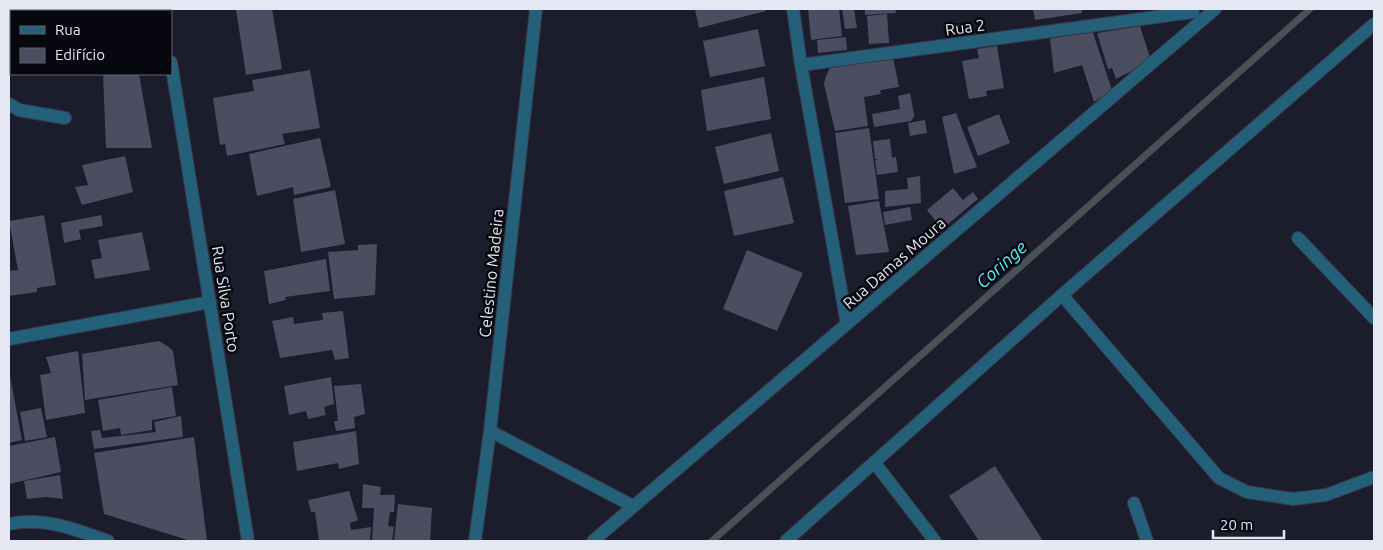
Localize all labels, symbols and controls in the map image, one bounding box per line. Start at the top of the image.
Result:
legend [10,10,172,75]
street label: Rua 2 [944,15,986,39]
text: Rua [55,21,81,38]
text: Edifício [55,46,105,63]
street label: Celestino Madeira [475,208,507,338]
street label: Rua Damas Moura [839,214,949,312]
water label: Coringe [972,236,1030,292]
street label: Rua Silva Porto [209,244,243,354]
scale bar [1213,508,1284,540]
text: 20 m [1220,516,1253,533]

